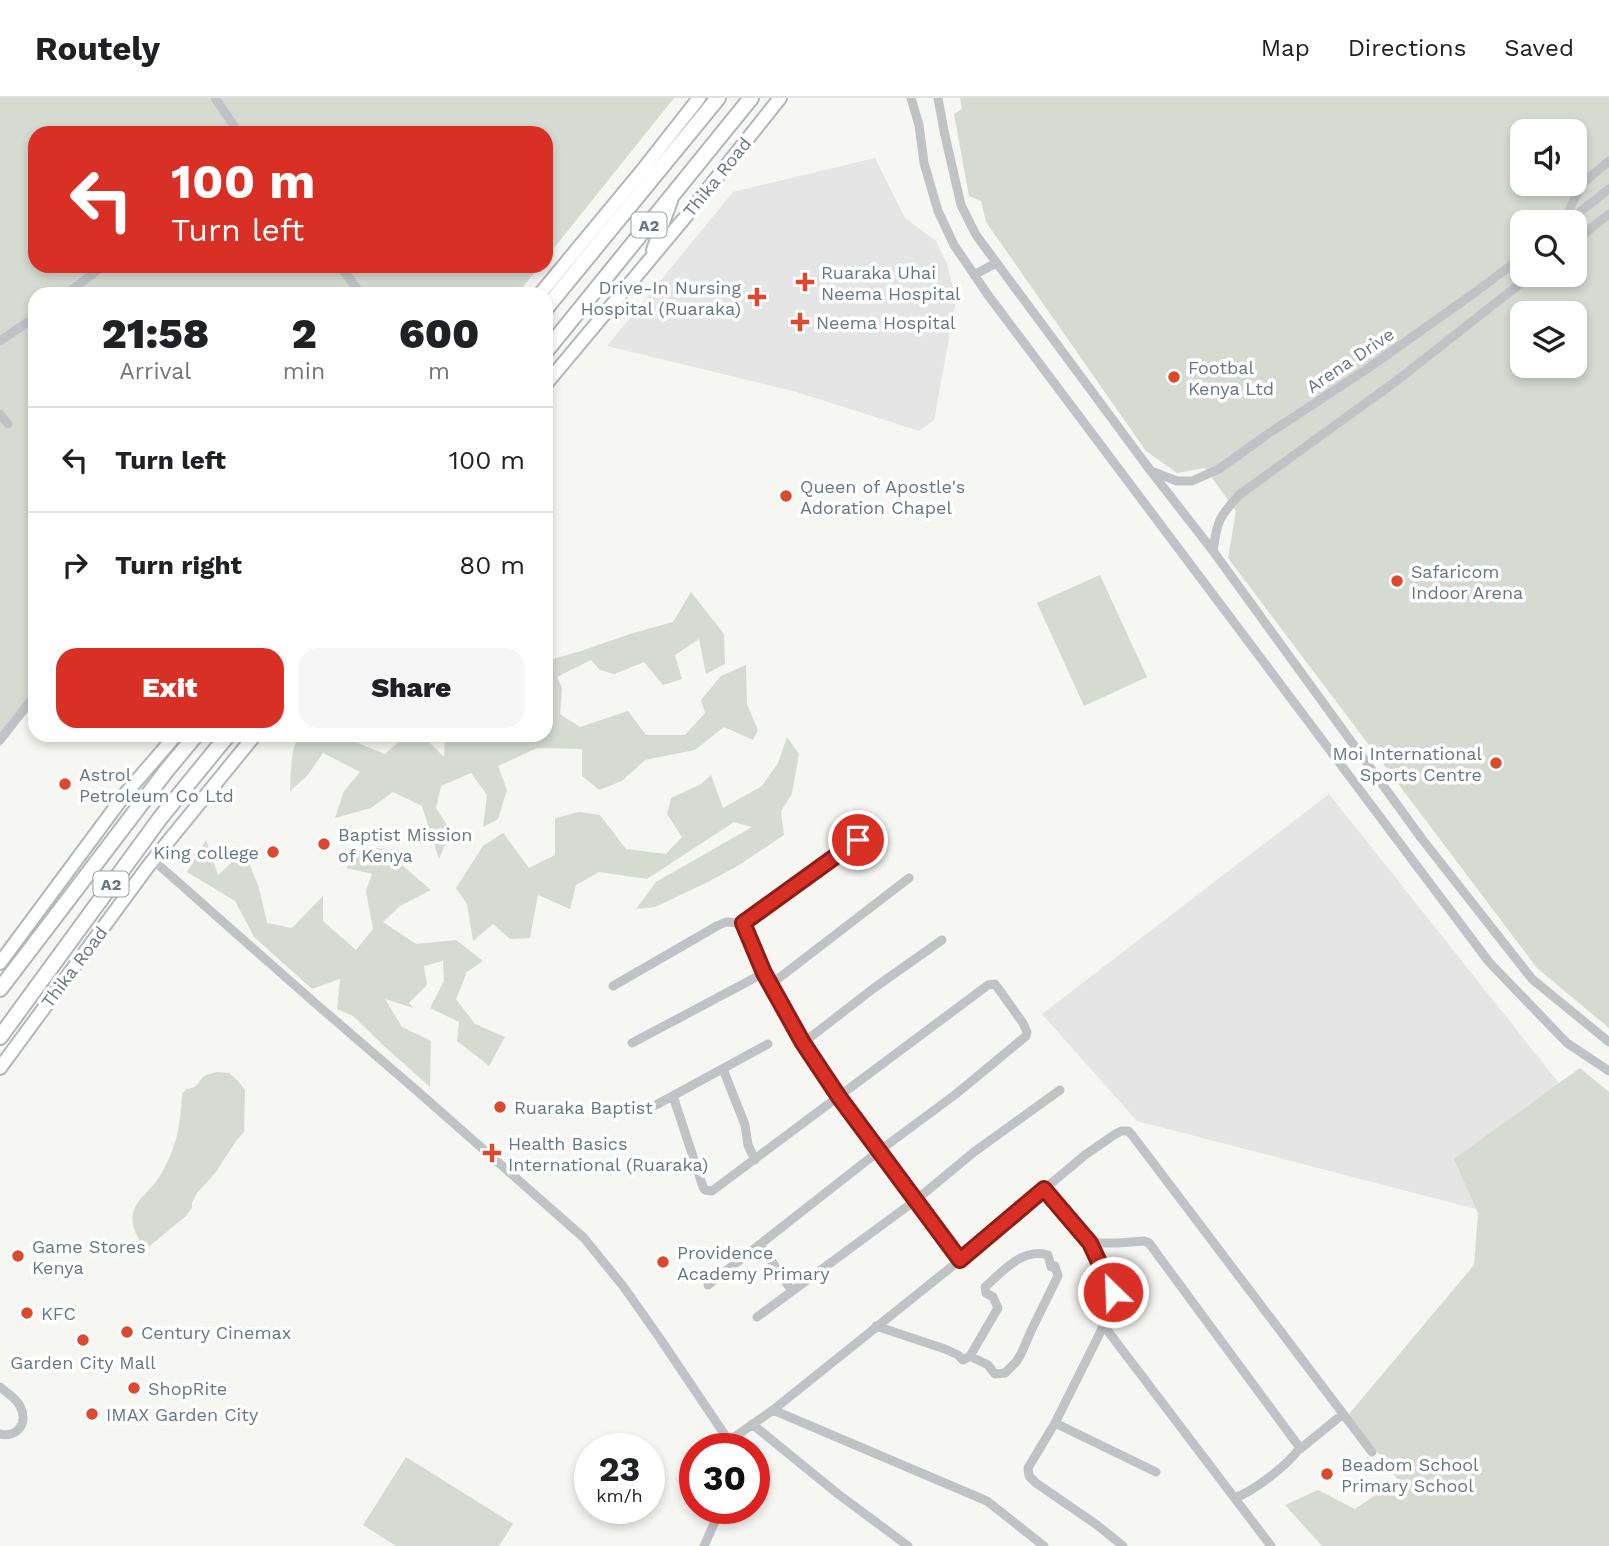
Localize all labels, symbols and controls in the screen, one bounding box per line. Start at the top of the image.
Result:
text: Routely [35,29,160,68]
text: Map [1261,34,1310,62]
text: Directions [1348,34,1466,62]
text: Saved [1504,34,1574,62]
map controls [1510,119,1587,378]
button: sound [1510,119,1587,196]
street label: Thika Road [679,133,755,221]
text: 100 m [171,152,315,210]
icon: left [56,154,147,245]
button: search [1510,210,1587,287]
text: Turn left [171,211,304,249]
road number: A2 [632,212,666,238]
place label: Ruaraka Uhai Neema Hospital [821,262,961,304]
marker: Ruaraka Uhai Neema Hospital [795,272,815,292]
place label: Drive-In Nursing Hospital (Ruaraka) [580,277,741,319]
marker: Drive-In Nursing Hospital (Ruaraka) [747,287,767,307]
button: layers [1510,301,1587,378]
text: 21:58 [102,309,209,358]
text: 2 [291,309,317,358]
text: 600 [399,309,479,358]
marker: Neema Hospital [790,312,810,332]
place label: Neema Hospital [816,312,956,333]
street label: Arena Drive [1302,323,1398,397]
place label: Footbal Kenya Ltd [1188,357,1274,399]
text: Arrival [120,358,191,385]
text: min [283,358,325,385]
text: m [428,358,450,385]
marker: Footbal Kenya Ltd [1166,369,1182,385]
icon: left [56,441,94,479]
text: Turn left [115,445,226,475]
text: 100 m [449,445,525,475]
place label: Queen of Apostle's Adoration Chapel [800,476,965,518]
marker: Queen of Apostle's Adoration Chapel [778,488,794,504]
icon: right [56,546,94,584]
text: Turn right [115,550,242,580]
text: 80 m [459,550,525,580]
place label: Safaricom Indoor Arena [1411,561,1523,603]
marker: Safaricom Indoor Arena [1389,573,1405,589]
button: Exit [56,648,284,728]
button: Share [298,648,525,728]
place label: Moi International Sports Centre [1333,743,1482,785]
marker: Moi International Sports Centre [1488,755,1504,771]
place label: Astrol Petroleum Co Ltd [79,764,234,806]
marker: Astrol Petroleum Co Ltd [57,776,73,792]
pin [828,810,888,870]
icon: arrive [839,821,877,859]
place label: Baptist Mission of Kenya [338,824,472,866]
marker: Baptist Mission of Kenya [316,836,332,852]
place label: King college [153,842,259,863]
marker: King college [265,844,281,860]
road number: A2 [94,872,128,897]
street label: Thika Road [37,922,111,1012]
place label: Ruaraka Baptist [514,1097,653,1118]
marker: Ruaraka Baptist [492,1099,508,1115]
place label: Health Basics International (Ruaraka) [508,1133,708,1175]
marker: Health Basics International (Ruaraka) [482,1143,502,1163]
place label: Game Stores Kenya [32,1236,146,1278]
place label: Providence Academy Primary [677,1242,830,1284]
marker: Game Stores Kenya [10,1248,26,1264]
marker: Providence Academy Primary [655,1254,671,1270]
position arrow [1076,1255,1150,1329]
place label: KFC [41,1303,76,1324]
marker: KFC [19,1305,35,1321]
place label: Century Cinemax [141,1322,291,1343]
marker: Century Cinemax [119,1324,135,1340]
marker: Garden City Mall [75,1332,91,1348]
place label: Garden City Mall [10,1352,156,1373]
place label: ShopRite [148,1378,227,1399]
marker: ShopRite [126,1380,142,1396]
place label: IMAX Garden City [106,1404,259,1425]
marker: IMAX Garden City [84,1406,100,1422]
speed limit sign: 30 [679,1433,770,1524]
text: 23 [599,1448,640,1490]
place label: Beadom School Primary School [1341,1454,1479,1496]
marker: Beadom School Primary School [1319,1466,1335,1482]
text: km/h [596,1485,643,1506]

